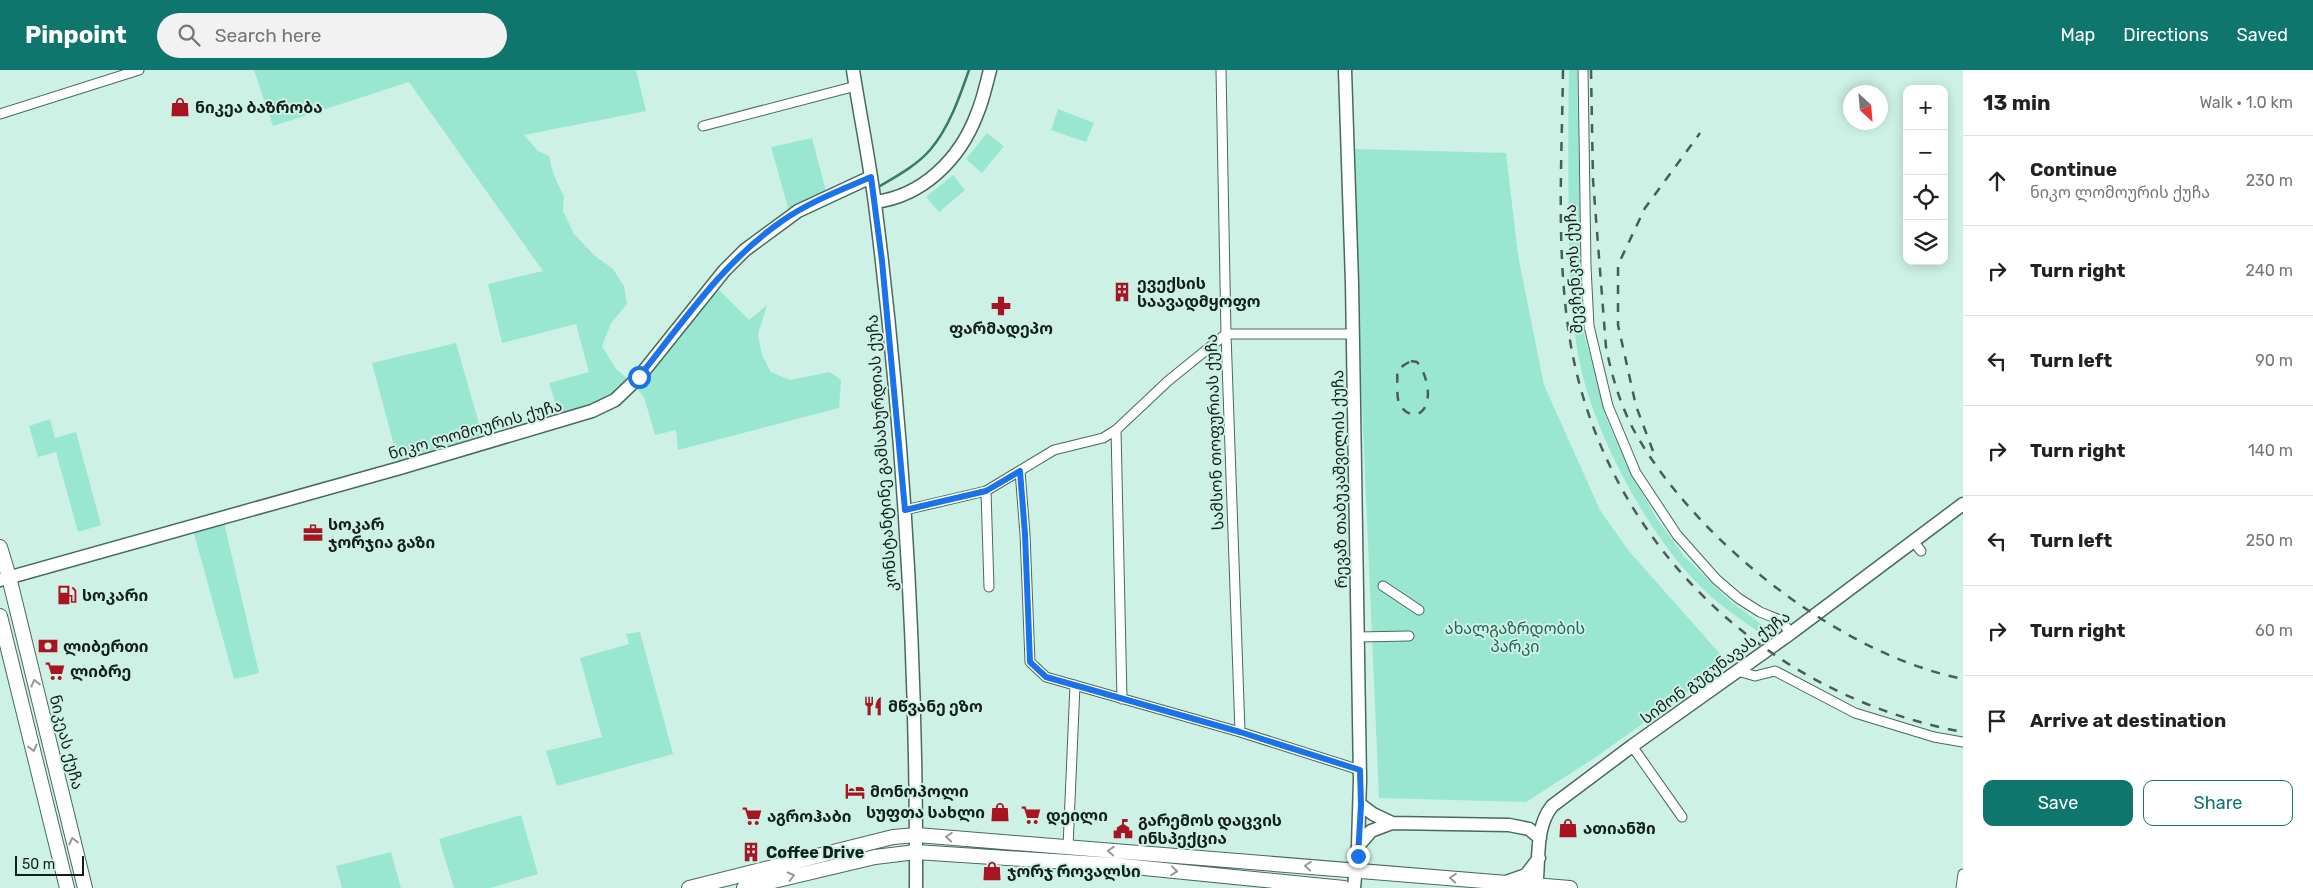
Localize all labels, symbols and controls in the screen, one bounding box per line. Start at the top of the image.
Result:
search box [157,13,507,58]
text: Pinpoint [25,21,127,49]
icon: search [175,21,203,49]
text: Search here [215,24,321,47]
text: Map [2060,24,2095,46]
text: Directions [2123,24,2209,46]
text: Saved [2237,24,2288,46]
north arrow [1843,85,1888,130]
map controls [1903,85,1948,265]
button: + [1903,85,1948,130]
text: 13 min [1983,90,2051,115]
text: Walk · 1.0 km [2199,93,2293,112]
shop icon: ნიკეა ბაზრობა [169,96,191,118]
place label: ნიკეა ბაზრობა [195,98,323,117]
button: − [1903,130,1948,175]
text: Continue [2030,158,2117,181]
icon: ahead [1983,167,2011,195]
text: 230 m [2246,171,2293,190]
button: locate [1903,175,1948,220]
text: ნიკო ლომოურის ქუჩა [2030,183,2210,202]
street label: შევჩენკოს ქუჩა [1561,204,1586,334]
button: layers [1903,220,1948,265]
icon: right [1983,257,2011,285]
text: Turn right [2030,259,2125,282]
text: 240 m [2246,261,2293,280]
place label: ევექსის საავადმყოფო [1137,274,1261,312]
building icon: ევექსის საავადმყოფო [1111,281,1133,303]
pharmacy icon: ფარმადეპო [990,295,1012,317]
street label: კონსტანტინე გამსახურდიას ქუჩა [862,314,902,592]
place label: ფარმადეპო [949,319,1053,339]
street label: სამსონ თოფურიას ქუჩა [1202,333,1227,530]
icon: left [1983,347,2011,375]
text: Turn left [2030,349,2112,372]
text: 90 m [2255,351,2293,370]
route start [628,366,651,389]
street label: რევაზ თაბუკაშვილის ქუჩა [1328,370,1352,588]
street label: ნიკო ლომოურის ქუჩა [386,396,565,464]
icon: right [1983,437,2011,465]
text: Turn right [2030,439,2125,462]
text: 140 m [2248,441,2293,460]
place label: სოკარ ჯორჯია გაზი [328,515,435,552]
office icon: სოკარ ჯორჯია გაზი [302,522,324,544]
icon: left [1983,527,2011,555]
text: Turn left [2030,529,2112,552]
text: 250 m [2246,531,2293,550]
fuel station icon: სოკარი [56,584,78,606]
place label: სოკარი [82,586,148,605]
street label: სიმონ გუგუნავას ქუჩა [1637,607,1794,728]
icon: right [1983,617,2011,645]
park label: ახალგაზრდობის პარკი [1445,619,1585,656]
text: Turn right [2030,619,2125,642]
text: 60 m [2255,621,2293,640]
bank icon: ლიბერთი [37,635,59,657]
place label: ლიბერთი [63,637,149,657]
supermarket icon: ლიბრე [44,660,66,682]
place label: ლიბრე [70,662,131,682]
one-way arrow [30,678,41,687]
street label: ნიკეას ქუჩა [46,693,87,791]
restaurant icon: მწვანე ეზო [862,695,884,717]
place label: მწვანე ეზო [888,697,983,716]
icon: arrive [1983,707,2011,735]
text: Arrive at destination [2030,709,2226,732]
one-way arrow [27,744,38,753]
hotel icon: მონოპოლი [844,780,866,802]
button: Save [1983,780,2133,826]
button: Share [2143,780,2293,826]
place label: მონოპოლი [870,782,969,802]
shop icon: სუფთა სახლი [989,801,1011,823]
place label: სუფთა სახლი [866,803,985,823]
supermarket icon: დეილი [1020,804,1042,826]
supermarket icon: აგროჰაბი [741,805,763,827]
place label: დეილი [1046,806,1108,826]
place label: აგროჰაბი [767,807,851,826]
place label: გარემოს დაცვის ინსპექცია [1138,811,1282,848]
shop icon: ათიანში [1557,817,1579,839]
public building icon: გარემოს დაცვის ინსპექცია [1112,818,1134,840]
place label: ათიანში [1583,819,1656,838]
one-way arrow [944,832,952,843]
one-way arrow [68,836,79,845]
building icon: Coffee Drive [740,841,762,863]
place label: Coffee Drive [766,843,864,862]
one-way arrow [1106,845,1114,856]
route end [1347,845,1370,868]
scale bar [15,853,84,876]
text: 50 m [22,856,55,873]
shop icon: ჯორჯ როვალსი [981,860,1003,882]
one-way arrow [1303,860,1311,871]
place label: ჯორჯ როვალსი [1007,862,1141,882]
one-way arrow [1171,866,1179,877]
one-way arrow [786,871,795,882]
one-way arrow [1449,873,1457,884]

